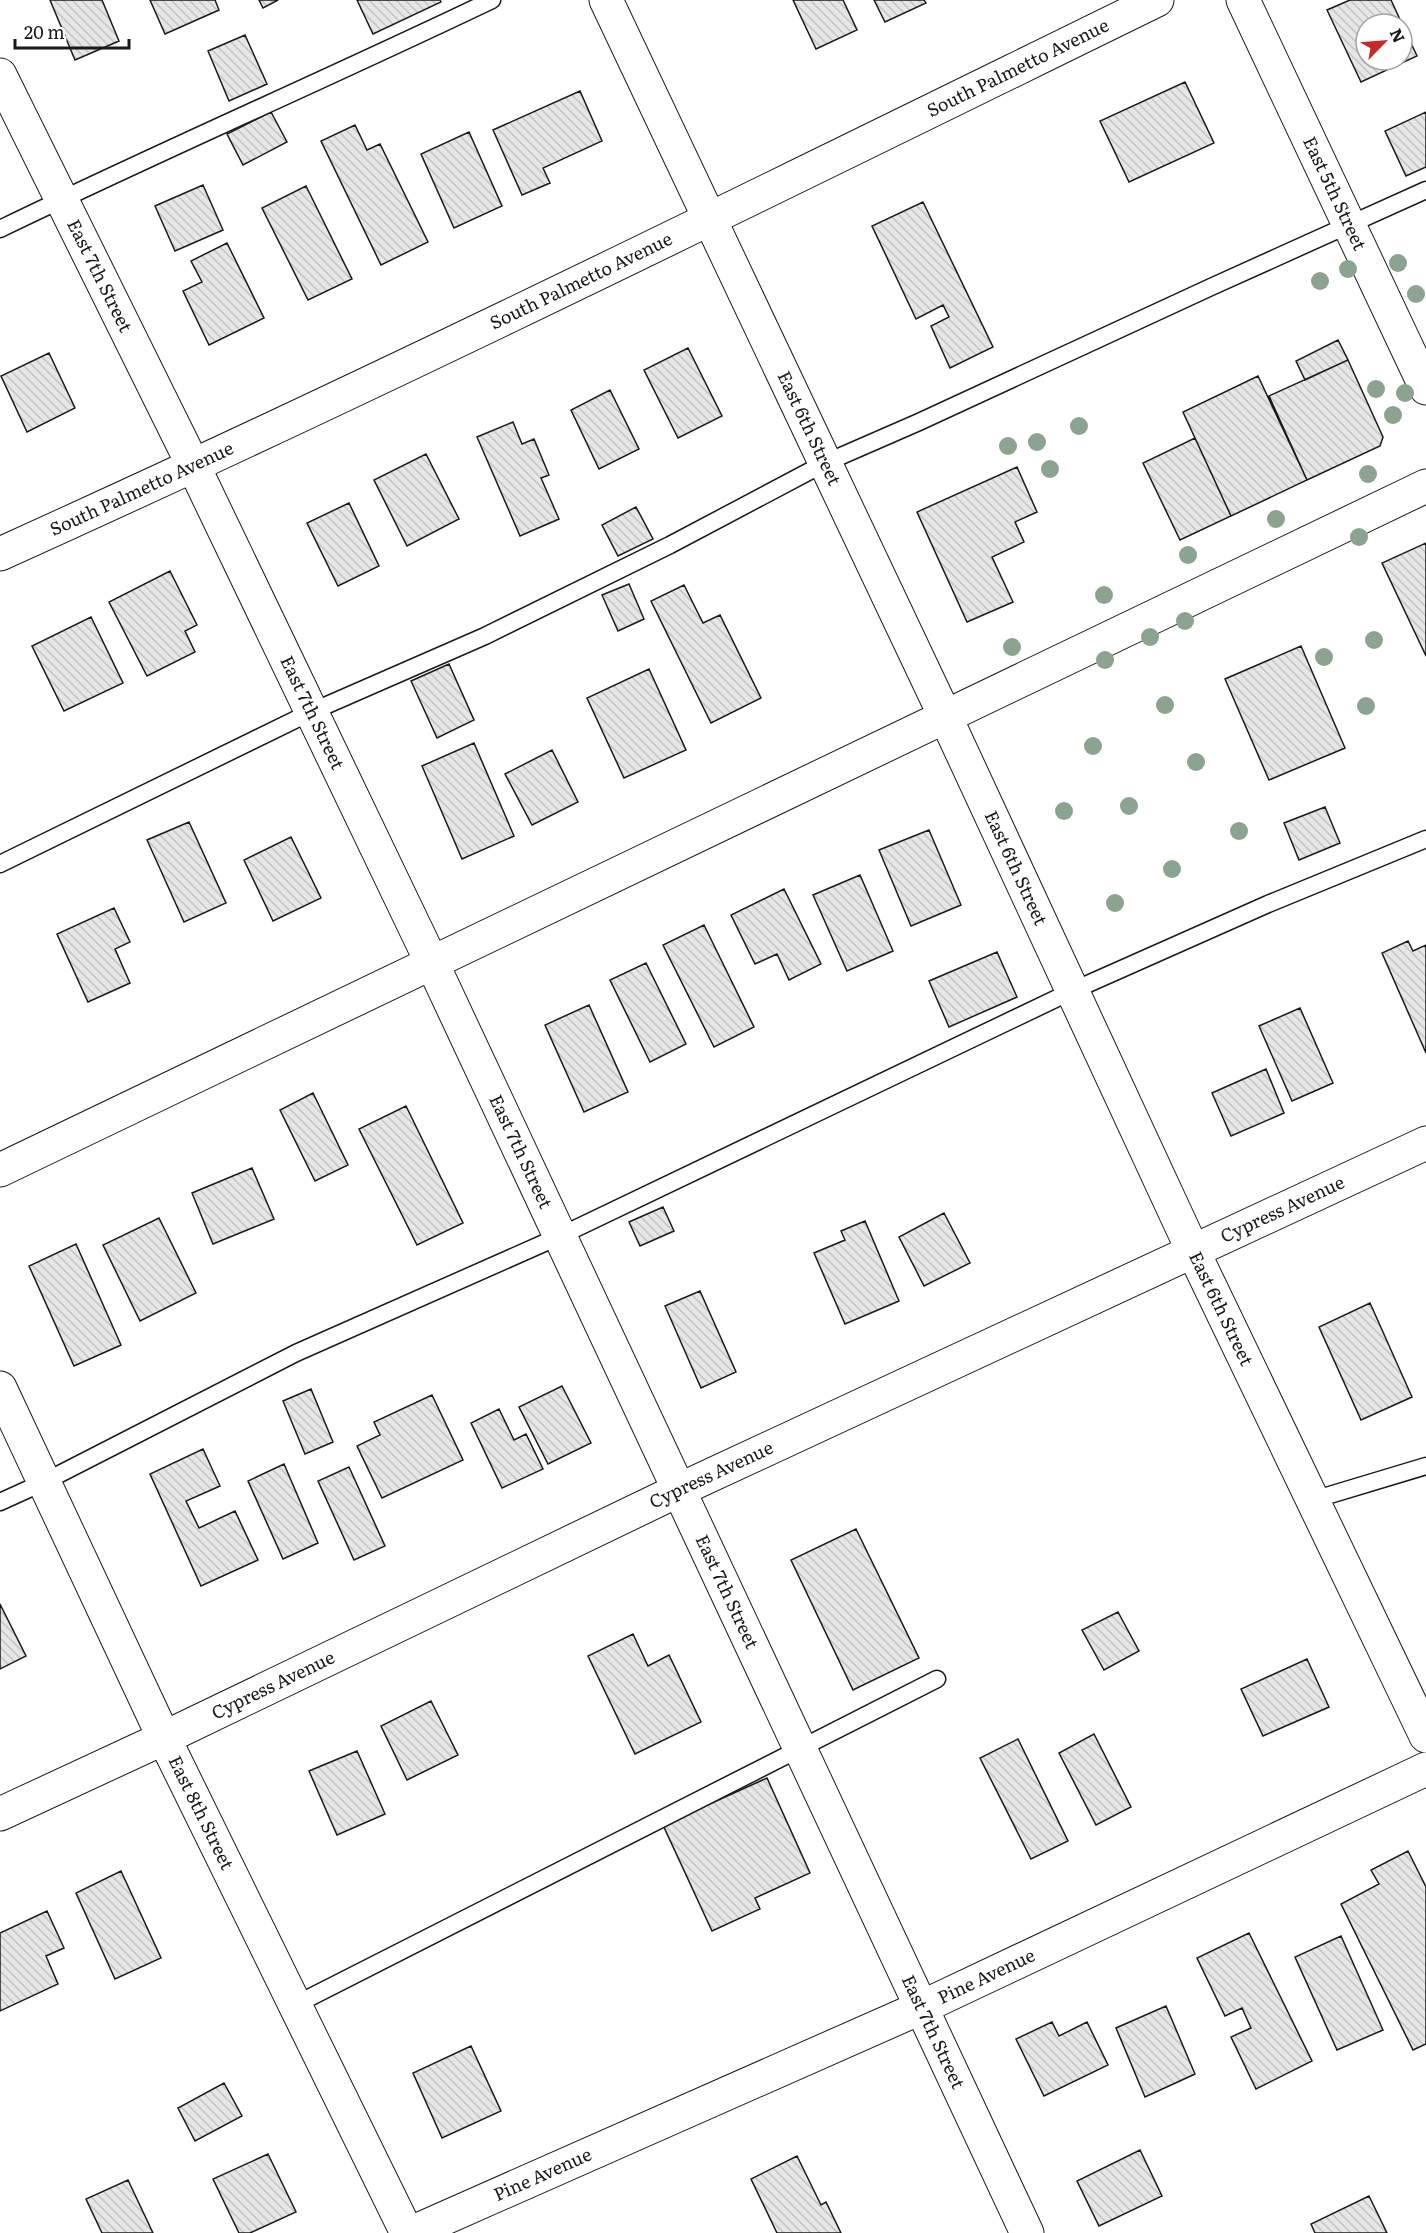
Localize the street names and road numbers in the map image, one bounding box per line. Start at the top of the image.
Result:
street label: South Palmetto Avenue [922,11,1113,123]
street label: East 5th Street [1297,131,1374,255]
street label: East 7th Street [61,214,140,337]
street label: South Palmetto Avenue [485,224,676,335]
street label: East 6th Street [771,366,849,490]
street label: South Palmetto Avenue [45,434,238,542]
street label: East 7th Street [274,651,352,774]
street label: East 6th Street [979,806,1056,930]
street label: East 7th Street [483,1090,561,1213]
street label: Cypress Avenue [1216,1168,1349,1249]
street label: East 6th Street [1183,1246,1261,1370]
street label: Cypress Avenue [644,1433,777,1514]
street label: East 7th Street [690,1530,767,1653]
street label: Cypress Avenue [206,1643,339,1725]
street label: East 8th Street [163,1751,242,1875]
street label: Pine Avenue [933,1941,1039,2010]
street label: East 7th Street [896,1970,973,2094]
street label: Pine Avenue [489,2140,596,2207]

